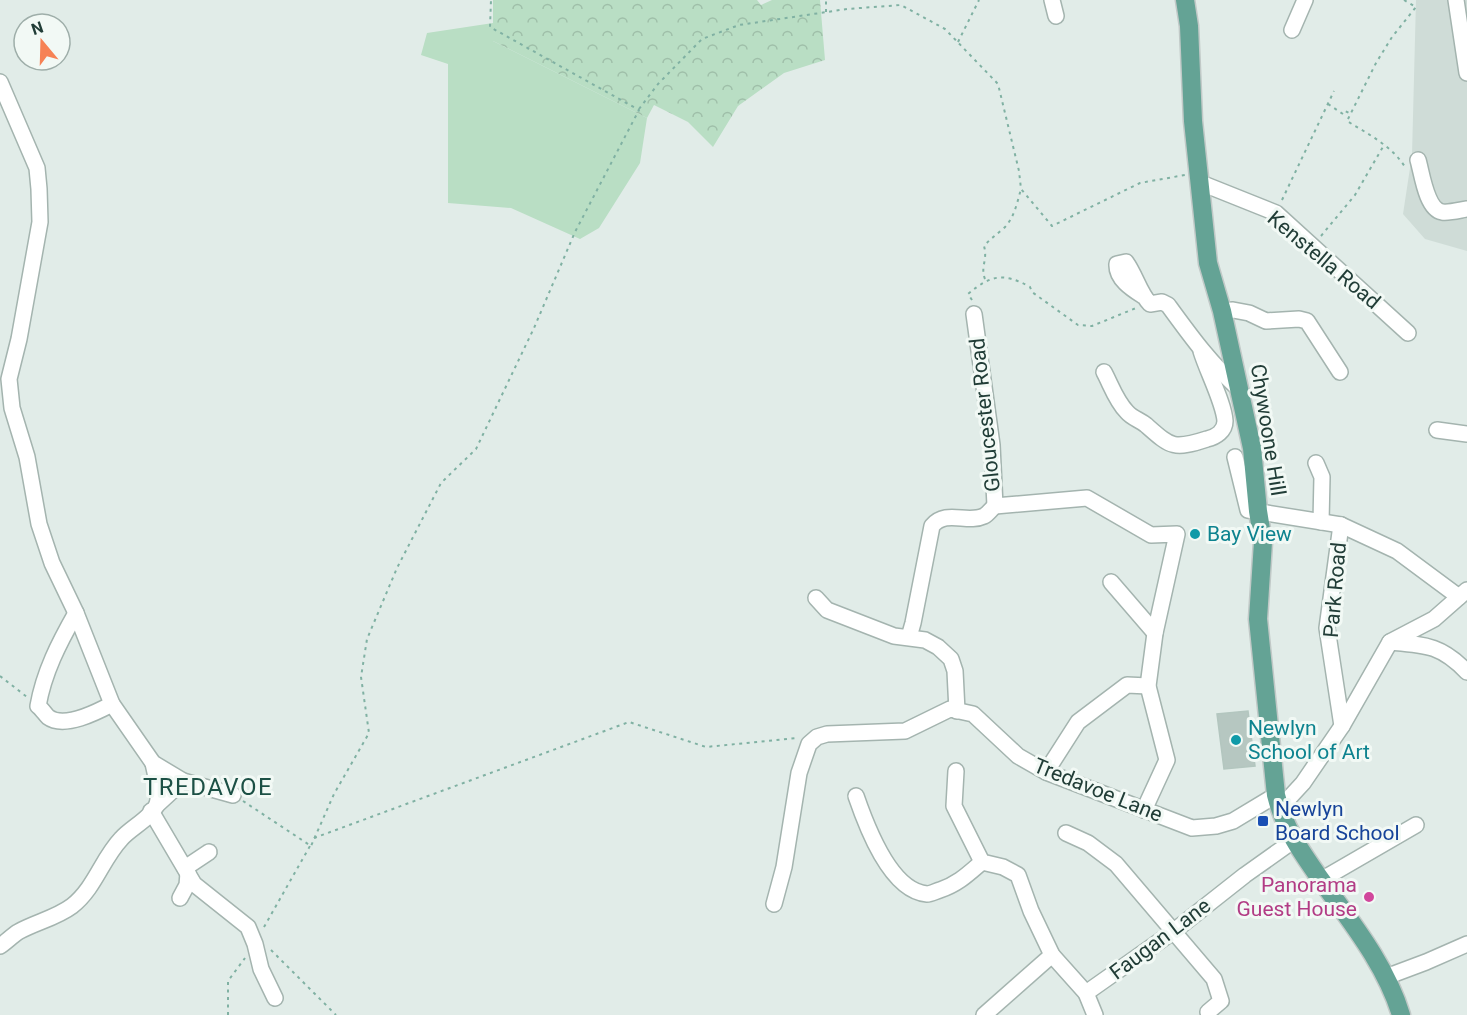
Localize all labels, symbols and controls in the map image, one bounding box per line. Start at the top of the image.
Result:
north arrow [12,12,72,72]
text: N [29,17,46,39]
street label: Kenstella Road [1263,206,1385,314]
street label: Gloucester Road [965,337,1005,493]
street label: Chywoone Hill [1246,362,1290,498]
place label: Bay View [1207,522,1292,546]
marker: Bay View [1188,527,1202,541]
street label: Park Road [1319,541,1351,639]
place label: Newlyn School of Art [1248,716,1370,764]
marker: Newlyn School of Art [1229,733,1243,747]
street label: Tredavoe Lane [1030,753,1166,827]
district label: TREDAVOE [143,773,273,801]
place label: Newlyn Board School [1275,797,1400,845]
marker: Newlyn Board School [1256,814,1270,828]
place label: Panorama Guest House [1237,873,1357,921]
marker: Panorama Guest House [1362,890,1376,904]
street label: Faugan Lane [1105,893,1215,985]

